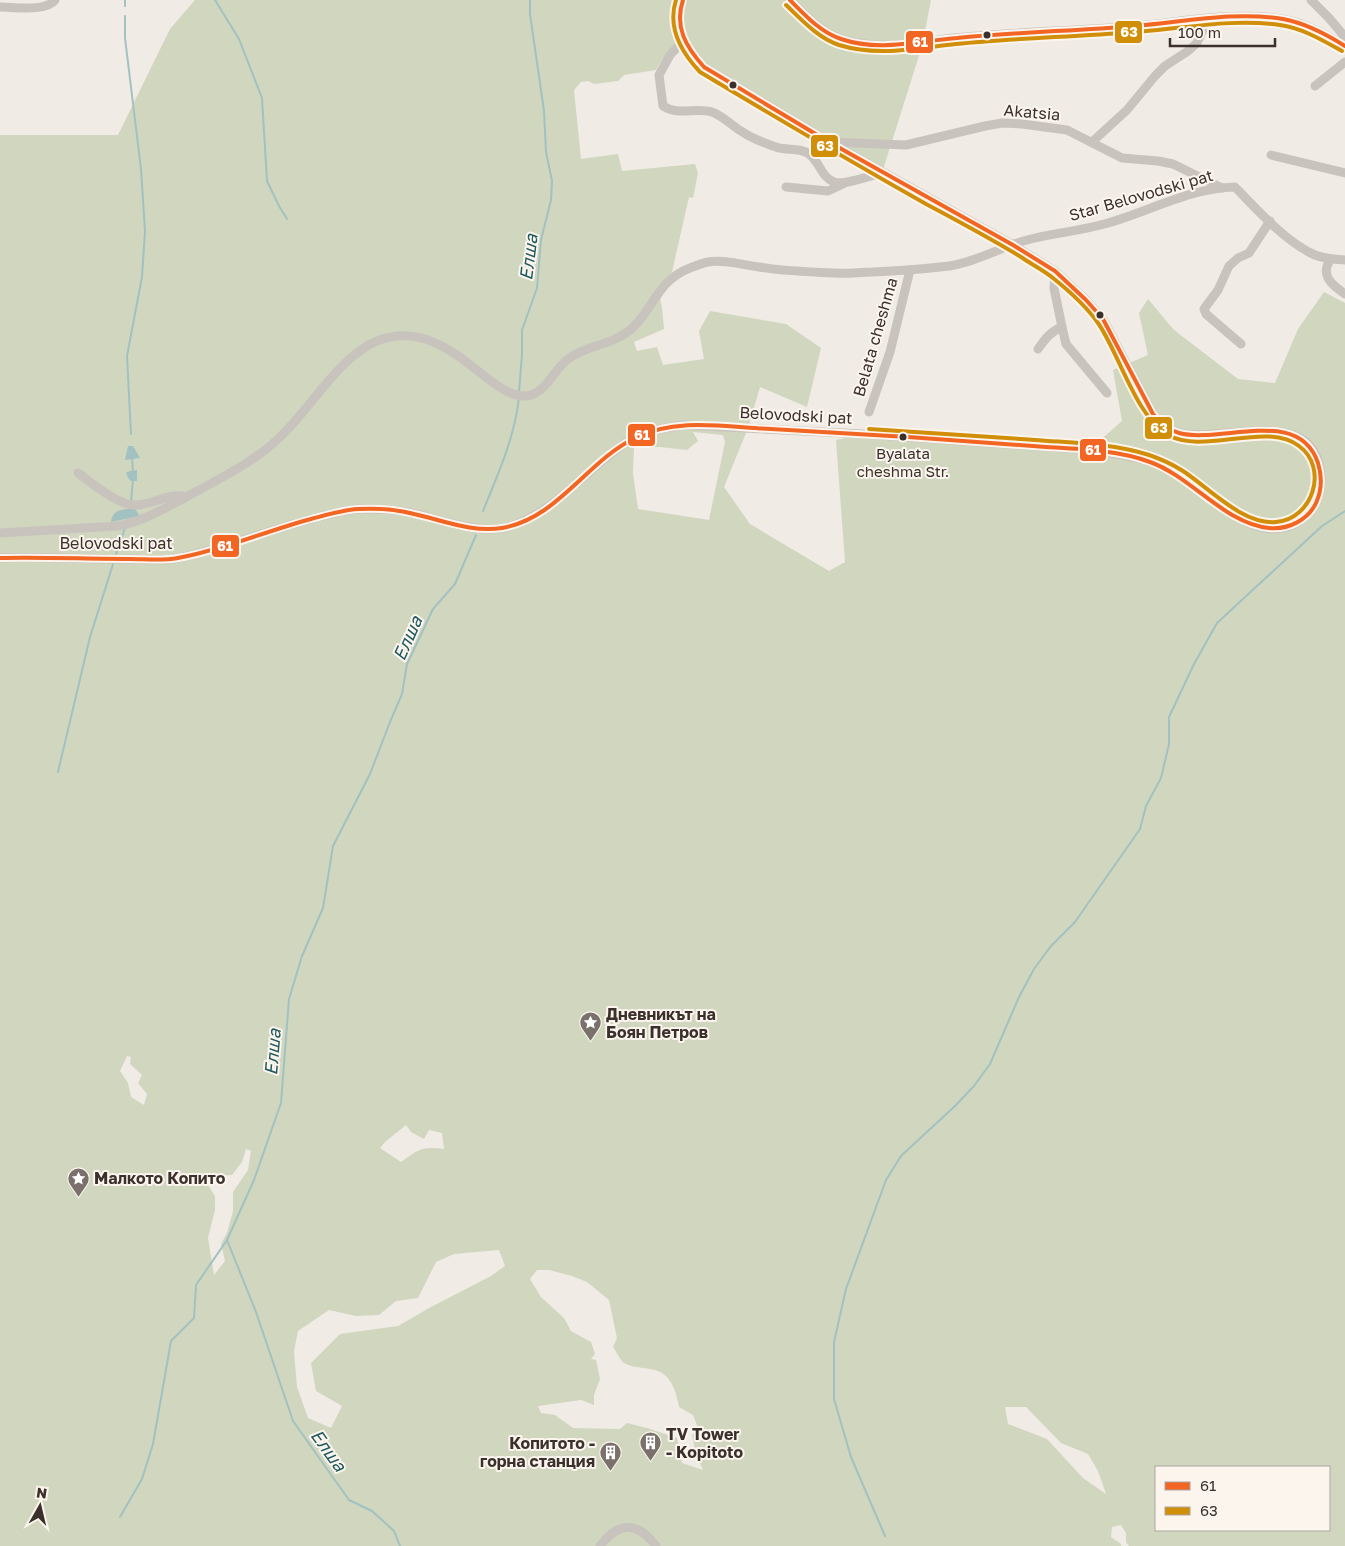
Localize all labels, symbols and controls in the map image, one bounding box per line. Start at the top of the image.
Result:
scale bar [1170,15,1275,47]
line badge: 63 [1114,20,1143,44]
text: 63 [1120,23,1138,40]
text: 100 m [1178,23,1221,41]
line badge: 61 [905,30,934,54]
unlabelled marker [982,30,992,40]
text: 61 [912,33,928,50]
unlabelled marker [728,80,738,90]
street label: Akatsia [1003,100,1061,124]
line badge: 63 [810,134,839,158]
text: 63 [816,137,834,154]
street label: Star Belovodski pat [1067,165,1215,225]
water label: Елша [514,232,542,281]
street label: Belata cheshma [848,275,902,399]
unlabelled marker [1095,310,1105,320]
street label: Belovodski pat [739,402,853,428]
line badge: 63 [1144,416,1173,440]
text: 63 [1150,419,1168,436]
line badge: 61 [627,423,656,447]
text: 61 [634,426,650,443]
marker: Byalata cheshma Str. [898,432,908,442]
line badge: 61 [1079,438,1107,462]
text: 61 [1085,441,1101,458]
place label: Byalata cheshma Str. [857,444,949,480]
street label: Belovodski pat [59,533,173,553]
line badge: 61 [211,534,240,558]
text: 61 [217,537,233,554]
water label: Елша [388,612,427,664]
place label: Дневникът на Боян Петров [606,1004,716,1042]
place icon: Дневникът на Боян Петров [578,1011,602,1042]
water label: Елша [259,1027,285,1076]
place icon: Малкото Копито [66,1166,90,1197]
place label: Малкото Копито [94,1168,226,1188]
place label: TV Tower - Kopitoto [666,1424,743,1462]
water label: Елша [306,1425,352,1476]
building icon: TV Tower - Kopitoto [638,1431,662,1462]
place label: Копитото - горна станция [480,1433,595,1471]
building icon: Копитото - горна станция [599,1440,623,1471]
legend [1155,1466,1330,1531]
text: 61 [1200,1476,1216,1494]
north arrow [15,1481,65,1531]
text: N [35,1483,48,1502]
text: 63 [1200,1501,1218,1519]

